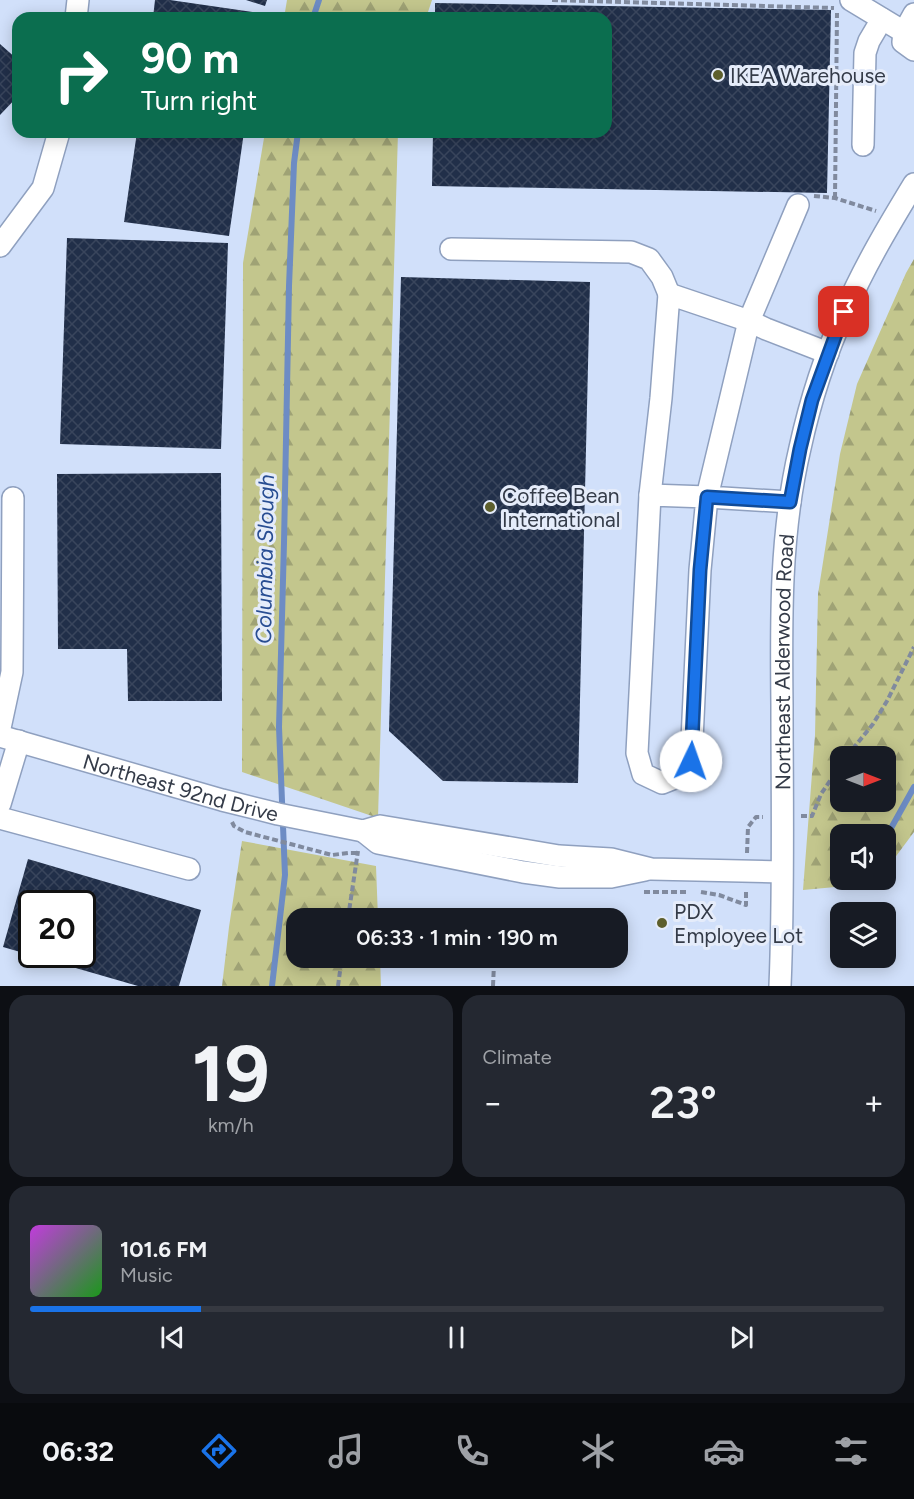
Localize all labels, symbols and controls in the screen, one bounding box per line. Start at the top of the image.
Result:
text: 90 m [141,33,239,84]
icon: right [42,36,120,114]
place label: IKEA Warehouse [730,63,886,88]
marker: IKEA Warehouse [711,68,725,82]
text: Turn right [141,84,257,117]
pin [818,286,869,337]
icon: arrive [827,295,860,328]
water label: Columbia Slough [250,474,280,644]
place label: Coffee Bean International [502,483,620,532]
marker: Coffee Bean International [483,500,497,514]
street label: Northeast Alderwood Road [769,533,799,790]
position arrow [659,729,723,793]
north arrow [830,746,896,812]
map controls [830,746,896,968]
street label: Northeast 92nd Drive [80,748,281,826]
button: sound [830,824,896,890]
speed limit sign: 20 [18,890,96,968]
place label: PDX Employee Lot [674,899,803,948]
button: layers [830,902,896,968]
marker: PDX Employee Lot [655,916,669,930]
text: 06:33 · 1 min · 190 m [356,924,558,951]
text: 19 [192,1027,270,1121]
text: Climate [483,1045,552,1069]
text: 23° [650,1075,717,1129]
text: − [483,1083,503,1122]
text: + [863,1083,884,1122]
text: km/h [208,1113,254,1137]
text: 101.6 FM [120,1236,207,1263]
text: Music [120,1263,173,1287]
icon: previous [156,1321,189,1354]
icon: pause [440,1321,473,1354]
icon: next [725,1321,758,1354]
icon: directions [198,1430,240,1472]
icon: music [325,1430,367,1472]
icon: phone [451,1430,493,1472]
icon: climate [577,1430,619,1472]
icon: car [703,1430,745,1472]
icon: filters [830,1430,872,1472]
text: 06:32 [42,1435,114,1468]

